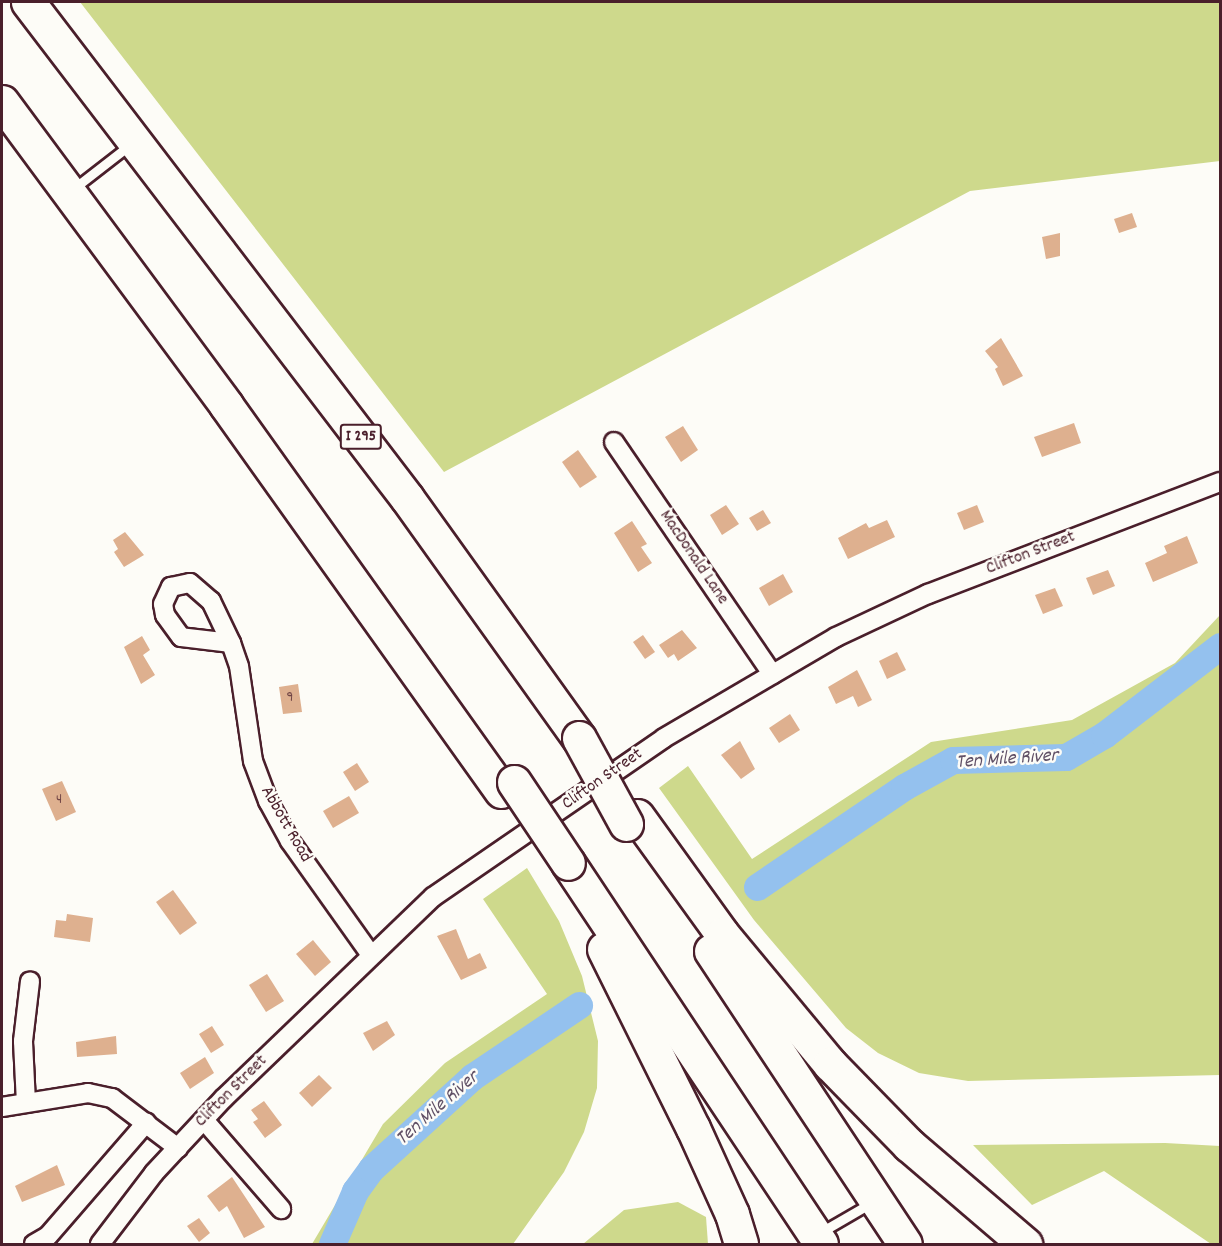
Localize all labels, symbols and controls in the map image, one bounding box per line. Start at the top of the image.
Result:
road number: I 295 [338,424,384,450]
street label: MacDonald Lane [654,507,732,609]
street label: Clifton Street [983,527,1079,581]
house number: 9 [287,690,293,708]
street label: Clifton Street [558,744,648,816]
water label: Ten Mile River [955,744,1059,776]
street label: Abbott Road [255,783,315,867]
house number: 4 [56,792,62,810]
street label: Clifton Street [191,1051,273,1133]
water label: Ten Mile River [392,1066,484,1152]

